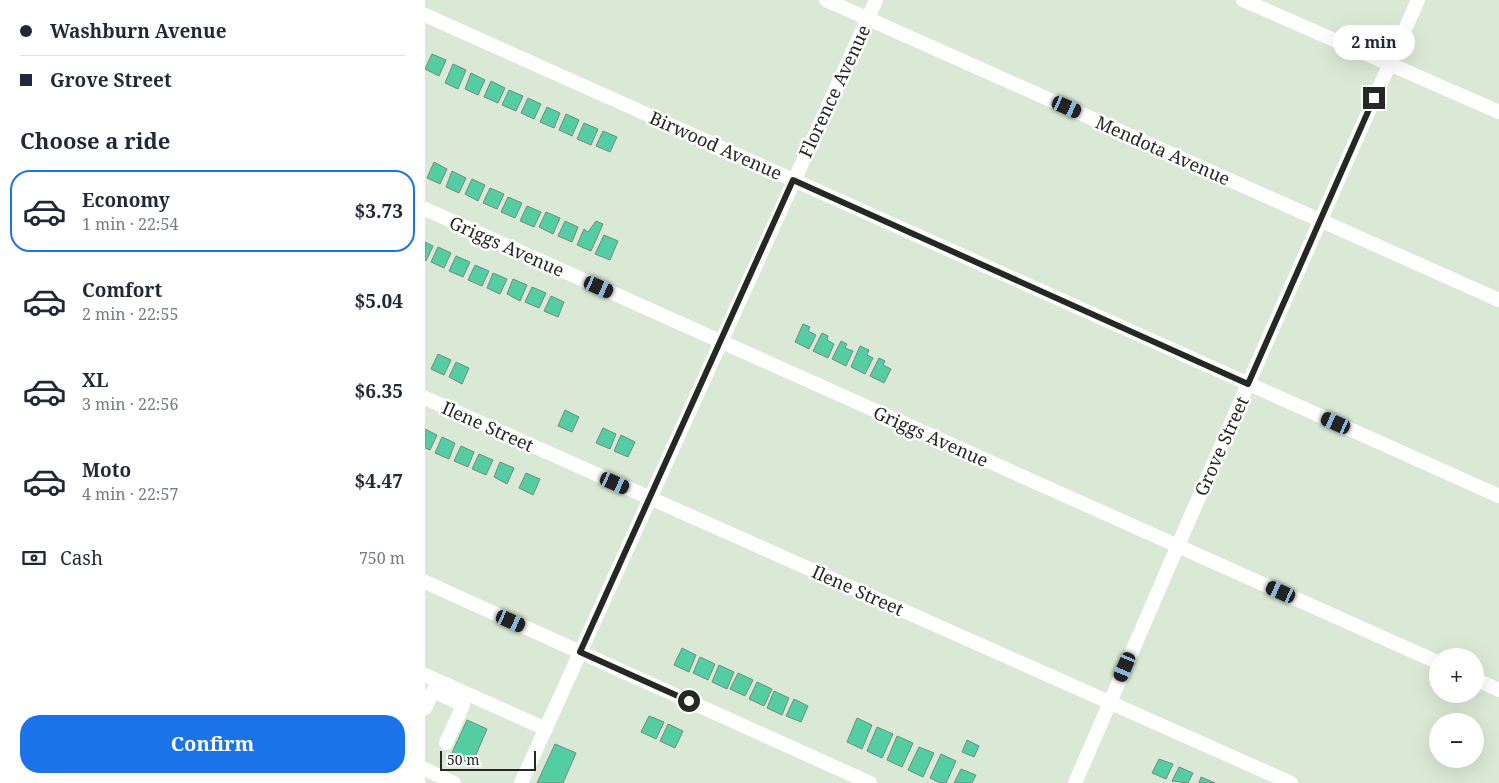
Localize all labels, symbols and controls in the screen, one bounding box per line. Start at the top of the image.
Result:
text: Washburn Avenue [50,18,227,44]
street label: Florence Avenue [793,21,875,161]
callout: 2 min [1333,26,1415,61]
text: 2 min [1351,31,1397,53]
text: Grove Street [50,67,172,93]
route end [1363,87,1385,109]
car [1050,94,1083,120]
street label: Birwood Avenue [646,105,786,185]
street label: Mendota Avenue [1092,110,1234,190]
text: Choose a ride [20,125,170,155]
text: Economy [82,187,170,213]
icon: car [22,189,67,234]
text: $3.73 [354,198,403,224]
street label: Griggs Avenue [446,210,568,282]
text: 1 min · 22:54 [82,213,178,235]
car [582,274,615,300]
text: Comfort [82,277,162,303]
icon: car [22,279,67,324]
text: $5.04 [354,288,403,314]
text: 2 min · 22:55 [82,303,178,325]
text: XL [82,367,108,393]
icon: car [22,369,67,414]
text: $6.35 [354,378,403,404]
street label: Grove Street [1188,392,1254,500]
text: 3 min · 22:56 [82,393,178,415]
street label: Ilene Street [438,395,538,457]
street label: Griggs Avenue [870,400,992,472]
car [1319,410,1352,436]
text: Moto [82,457,131,483]
icon: car [22,459,67,504]
text: $4.47 [354,468,403,494]
car [598,470,631,496]
text: 4 min · 22:57 [82,483,178,505]
icon: cash [20,544,48,572]
text: Cash [60,545,103,571]
text: 750 m [359,547,405,569]
street label: Ilene Street [808,559,908,621]
car [1264,579,1297,605]
car [494,608,527,634]
map controls [1429,648,1484,768]
button: + [1429,648,1484,703]
car [1112,650,1137,684]
route start [678,690,700,712]
button: − [1429,713,1484,768]
button: Confirm [20,715,405,773]
scale bar [440,748,536,771]
text: 50 m [447,750,480,769]

